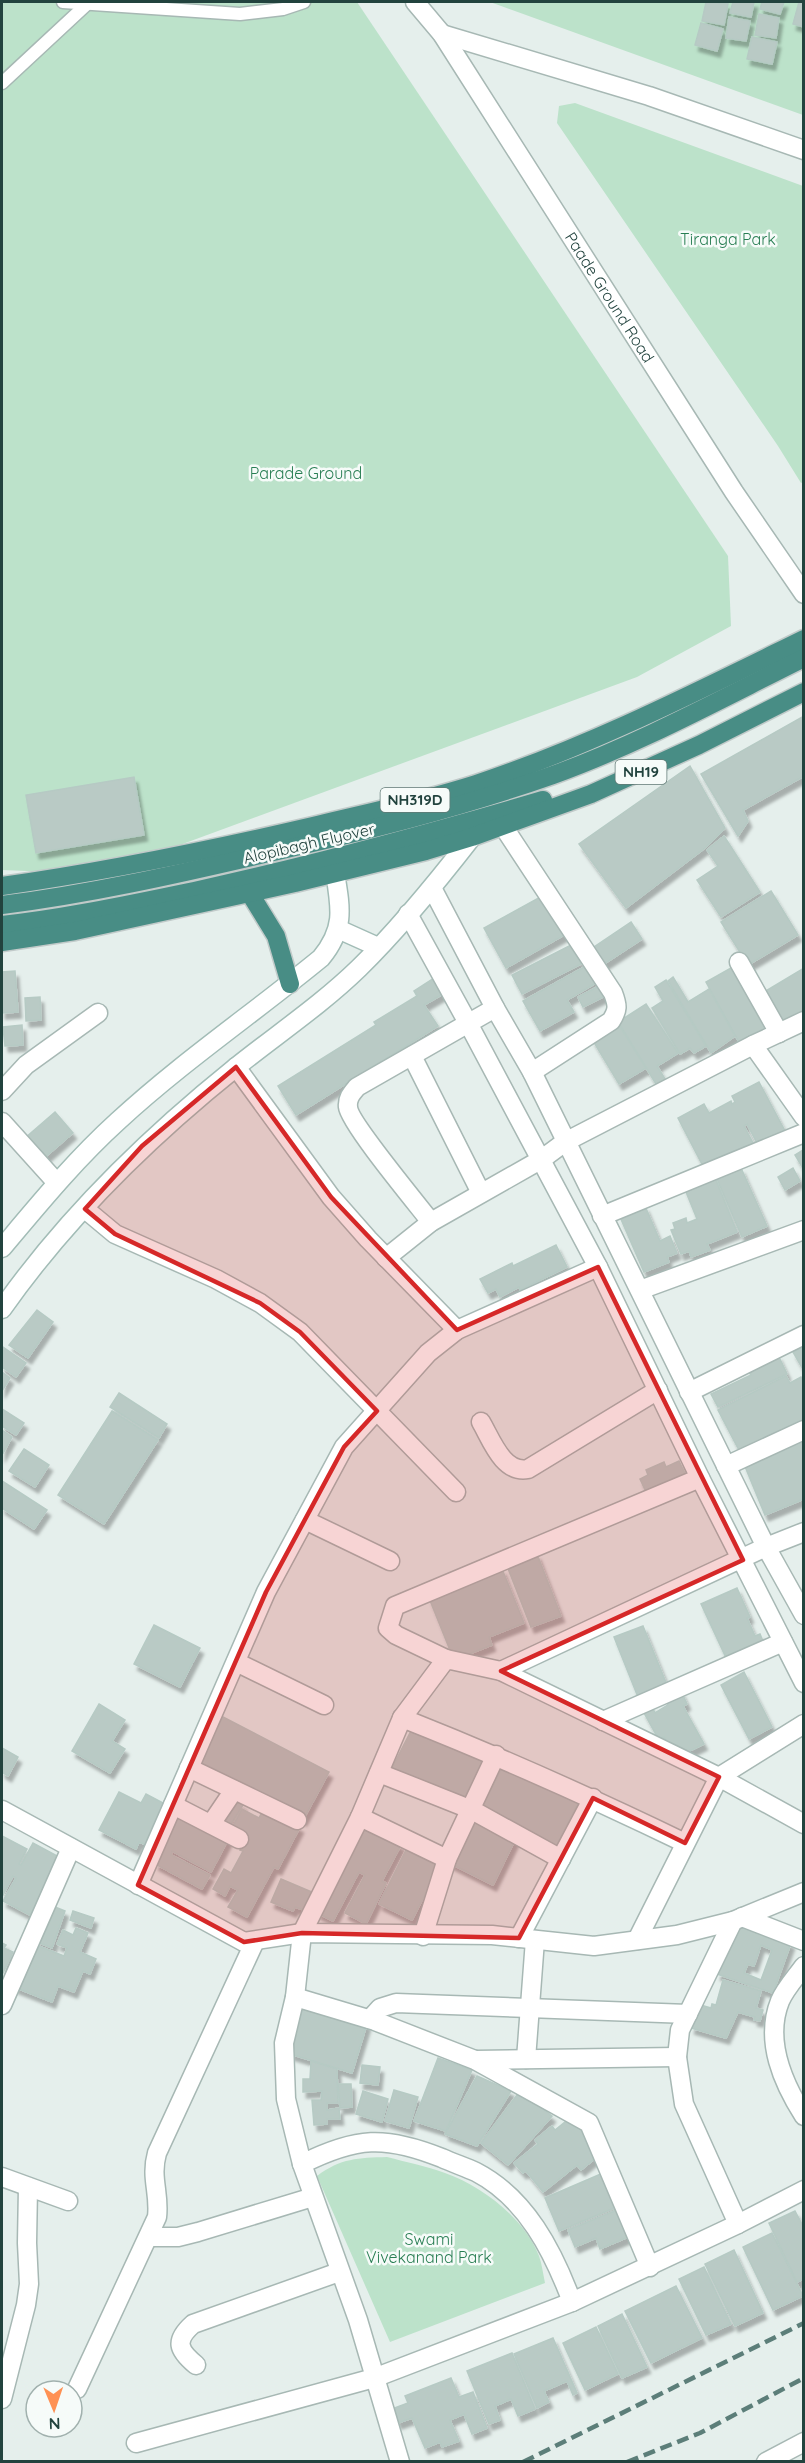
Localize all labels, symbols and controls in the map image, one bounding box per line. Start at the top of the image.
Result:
street label: Paade Ground Road [561,228,659,366]
park label: Tiranga Park [680,229,776,249]
park label: Parade Ground [250,463,362,483]
road number: NH19 [616,760,666,784]
road number: NH319D [380,788,450,812]
street label: Alopibagh Flyover [241,818,377,868]
park label: Swami Vivekanand Park [366,2229,492,2267]
north arrow [24,2379,84,2439]
text: N [48,2414,61,2434]

